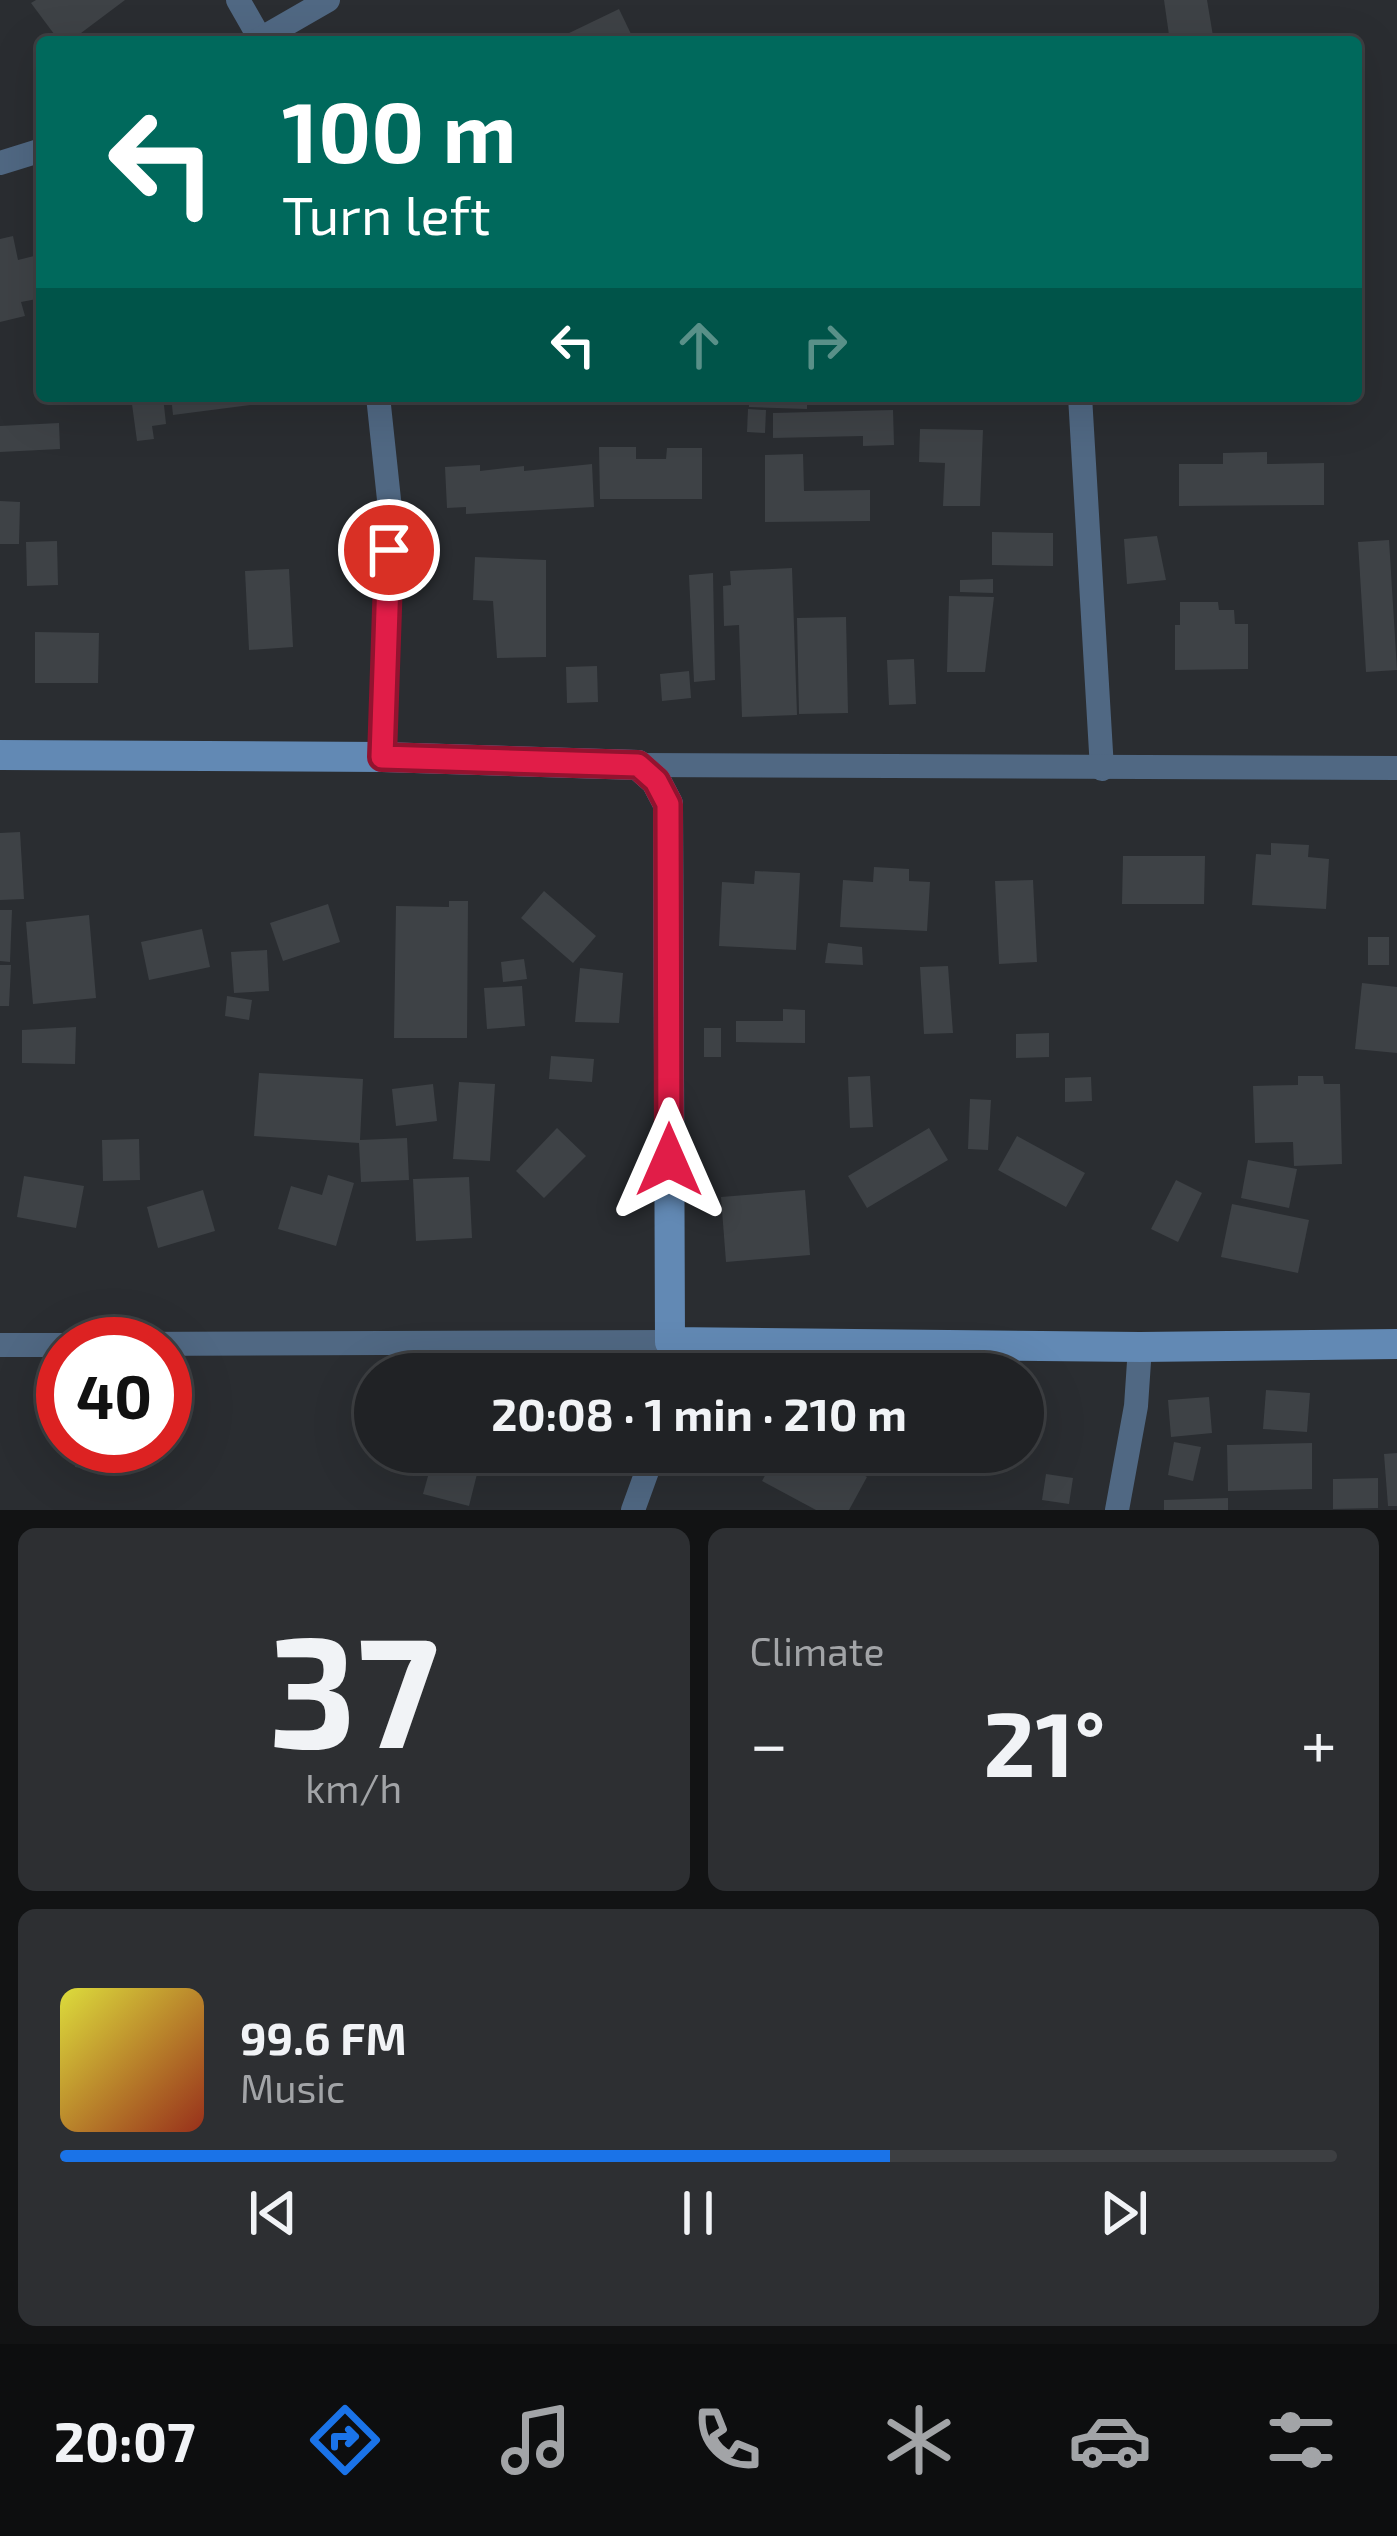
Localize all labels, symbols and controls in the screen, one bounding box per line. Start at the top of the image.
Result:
text: 100 m [282,79,516,180]
icon: left [84,84,240,240]
text: Turn left [282,181,491,246]
icon: left [540,312,606,378]
icon: ahead [666,312,732,378]
icon: right [792,312,858,378]
pin [338,499,440,601]
icon: arrive [356,517,422,583]
position arrow [606,1097,732,1223]
speed limit sign: 40 [36,1317,192,1473]
text: 20:08 · 1 min · 210 m [491,1386,907,1440]
text: 37 [268,1592,439,1779]
text: Climate [750,1627,884,1674]
text: 21° [983,1687,1105,1795]
text: − [750,1702,788,1781]
text: + [1301,1702,1337,1781]
text: km/h [305,1764,402,1811]
text: 99.6 FM [240,2010,407,2064]
text: Music [240,2064,345,2111]
icon: previous [240,2180,306,2246]
icon: pause [665,2180,731,2246]
icon: next [1091,2180,1157,2246]
icon: directions [303,2398,387,2482]
icon: music [494,2398,578,2482]
icon: phone [685,2398,769,2482]
icon: climate [877,2398,961,2482]
icon: car [1068,2398,1152,2482]
icon: filters [1259,2398,1343,2482]
text: 20:07 [54,2408,196,2473]

